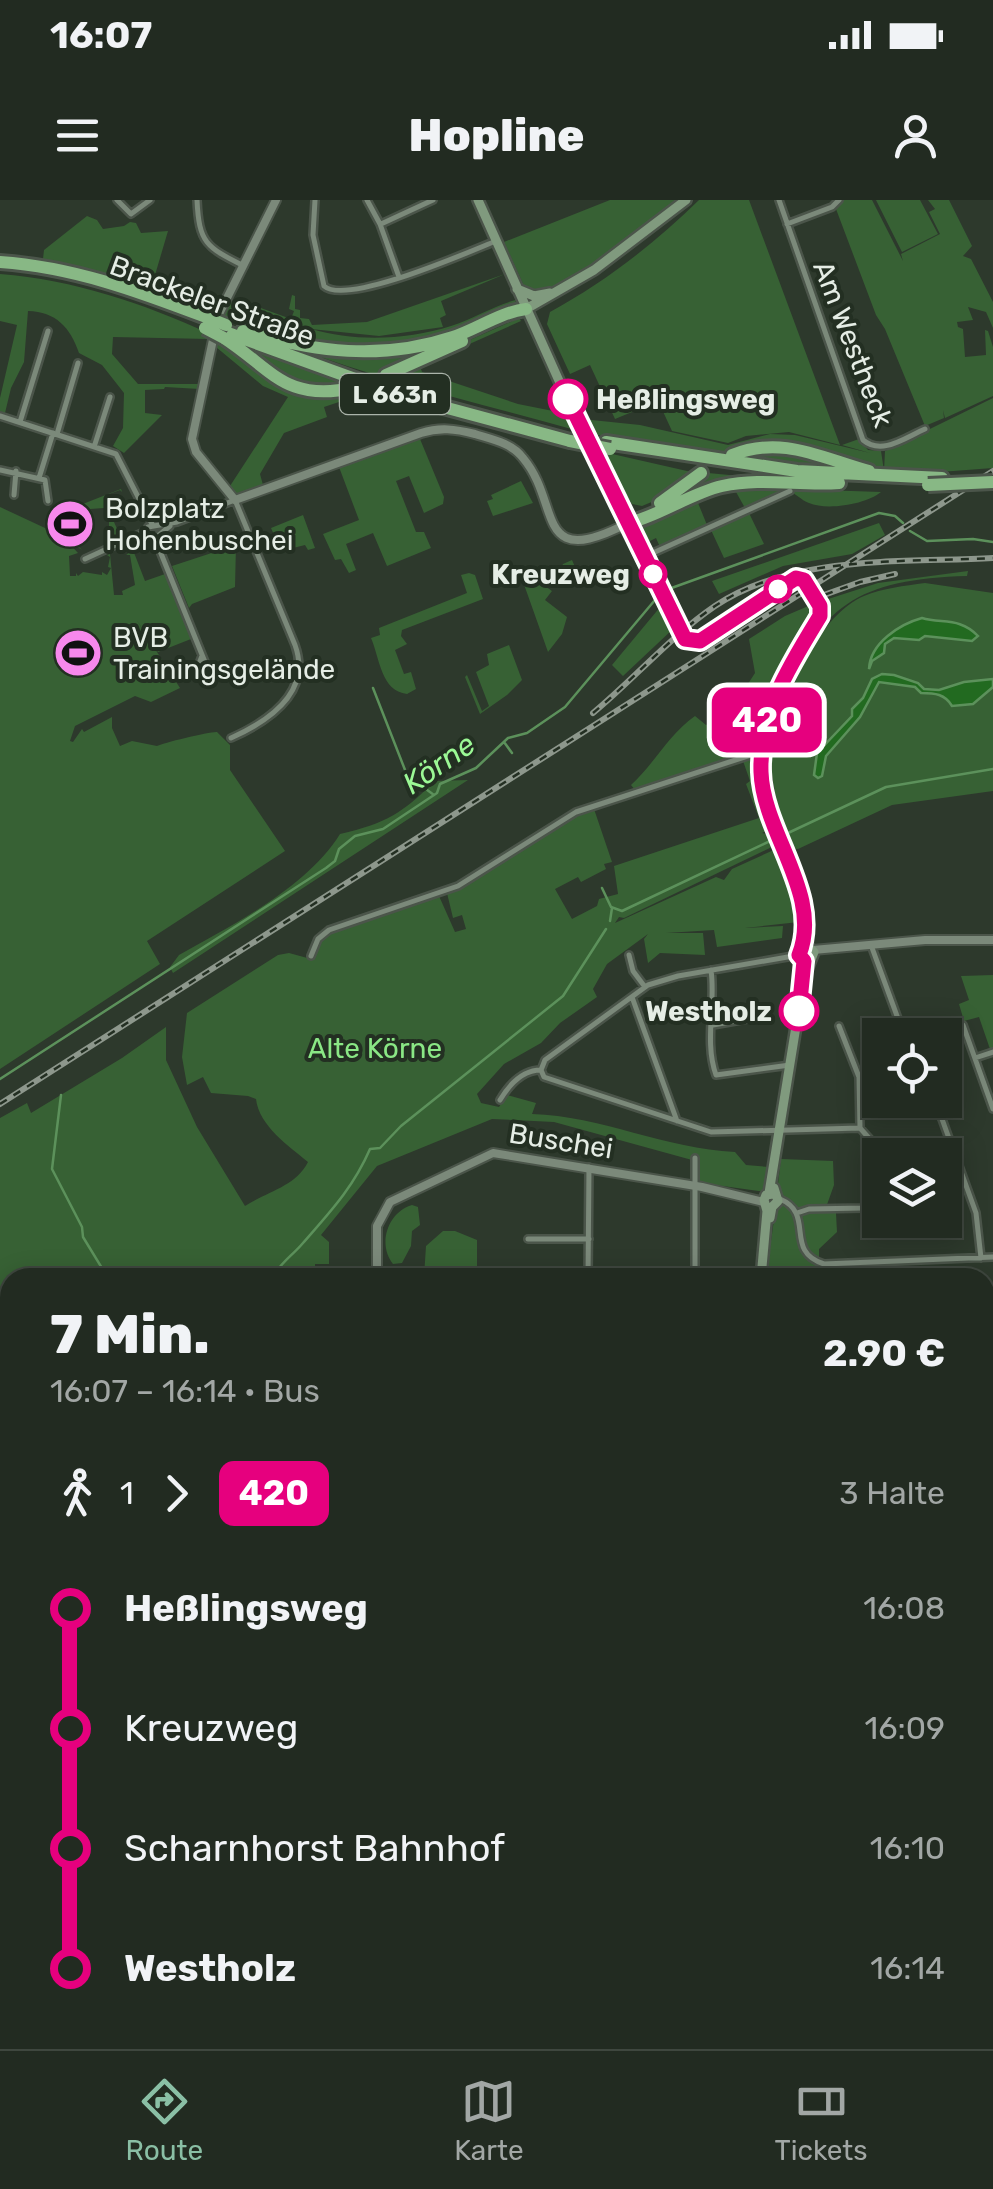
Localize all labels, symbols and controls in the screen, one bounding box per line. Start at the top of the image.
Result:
text: 16:07 [50,12,152,58]
icon: menu [50,108,105,163]
icon: person [888,108,943,163]
text: Hopline [409,109,584,162]
street label: Brackeler Straße [105,249,319,353]
street label: Am Westheck [806,256,900,432]
road number: L 663n [340,374,450,414]
marker: Heßlingsweg [549,380,587,418]
place label: Heßlingsweg [596,383,776,416]
place label: Bolzplatz Hohenbuschei [105,492,294,557]
sports icon: Bolzplatz Hohenbuschei [44,498,96,550]
place label: Kreuzweg [491,558,630,591]
marker: Kreuzweg [640,561,666,587]
unlabelled marker [765,576,791,602]
place label: BVB Trainingsgelände [113,621,335,686]
sports icon: BVB Trainingsgelände [52,627,104,679]
line badge: 420 [710,688,824,752]
text: 420 [732,699,802,741]
water label: Körne [396,726,482,802]
marker: Westholz [780,992,818,1030]
place label: Westholz [645,995,772,1028]
map controls [862,1018,962,1238]
button: locate [862,1018,962,1118]
park label: Alte Körne [308,1032,442,1065]
street label: Buschei [507,1117,615,1165]
button: layers [862,1138,962,1238]
text: 7 Min. [50,1302,210,1367]
text: 2.90 € [823,1330,945,1376]
text: 16:07 – 16:14 · Bus [50,1372,320,1410]
icon: walk [50,1466,105,1521]
icon: forward [149,1466,204,1521]
text: 420 [239,1472,309,1514]
text: 1 [120,1474,134,1512]
text: 3 Halte [839,1474,945,1512]
text: Heßlingsweg [124,1585,368,1631]
text: 16:08 [863,1589,945,1627]
text: Kreuzweg [124,1705,298,1751]
text: 16:09 [865,1709,945,1747]
text: Scharnhorst Bahnhof [124,1825,505,1871]
text: 16:10 [870,1829,945,1867]
text: Westholz [124,1945,296,1991]
text: 16:14 [870,1949,945,1987]
tab: Route [125,2074,203,2167]
tab: Karte [454,2074,524,2167]
tab: Tickets [775,2074,868,2167]

